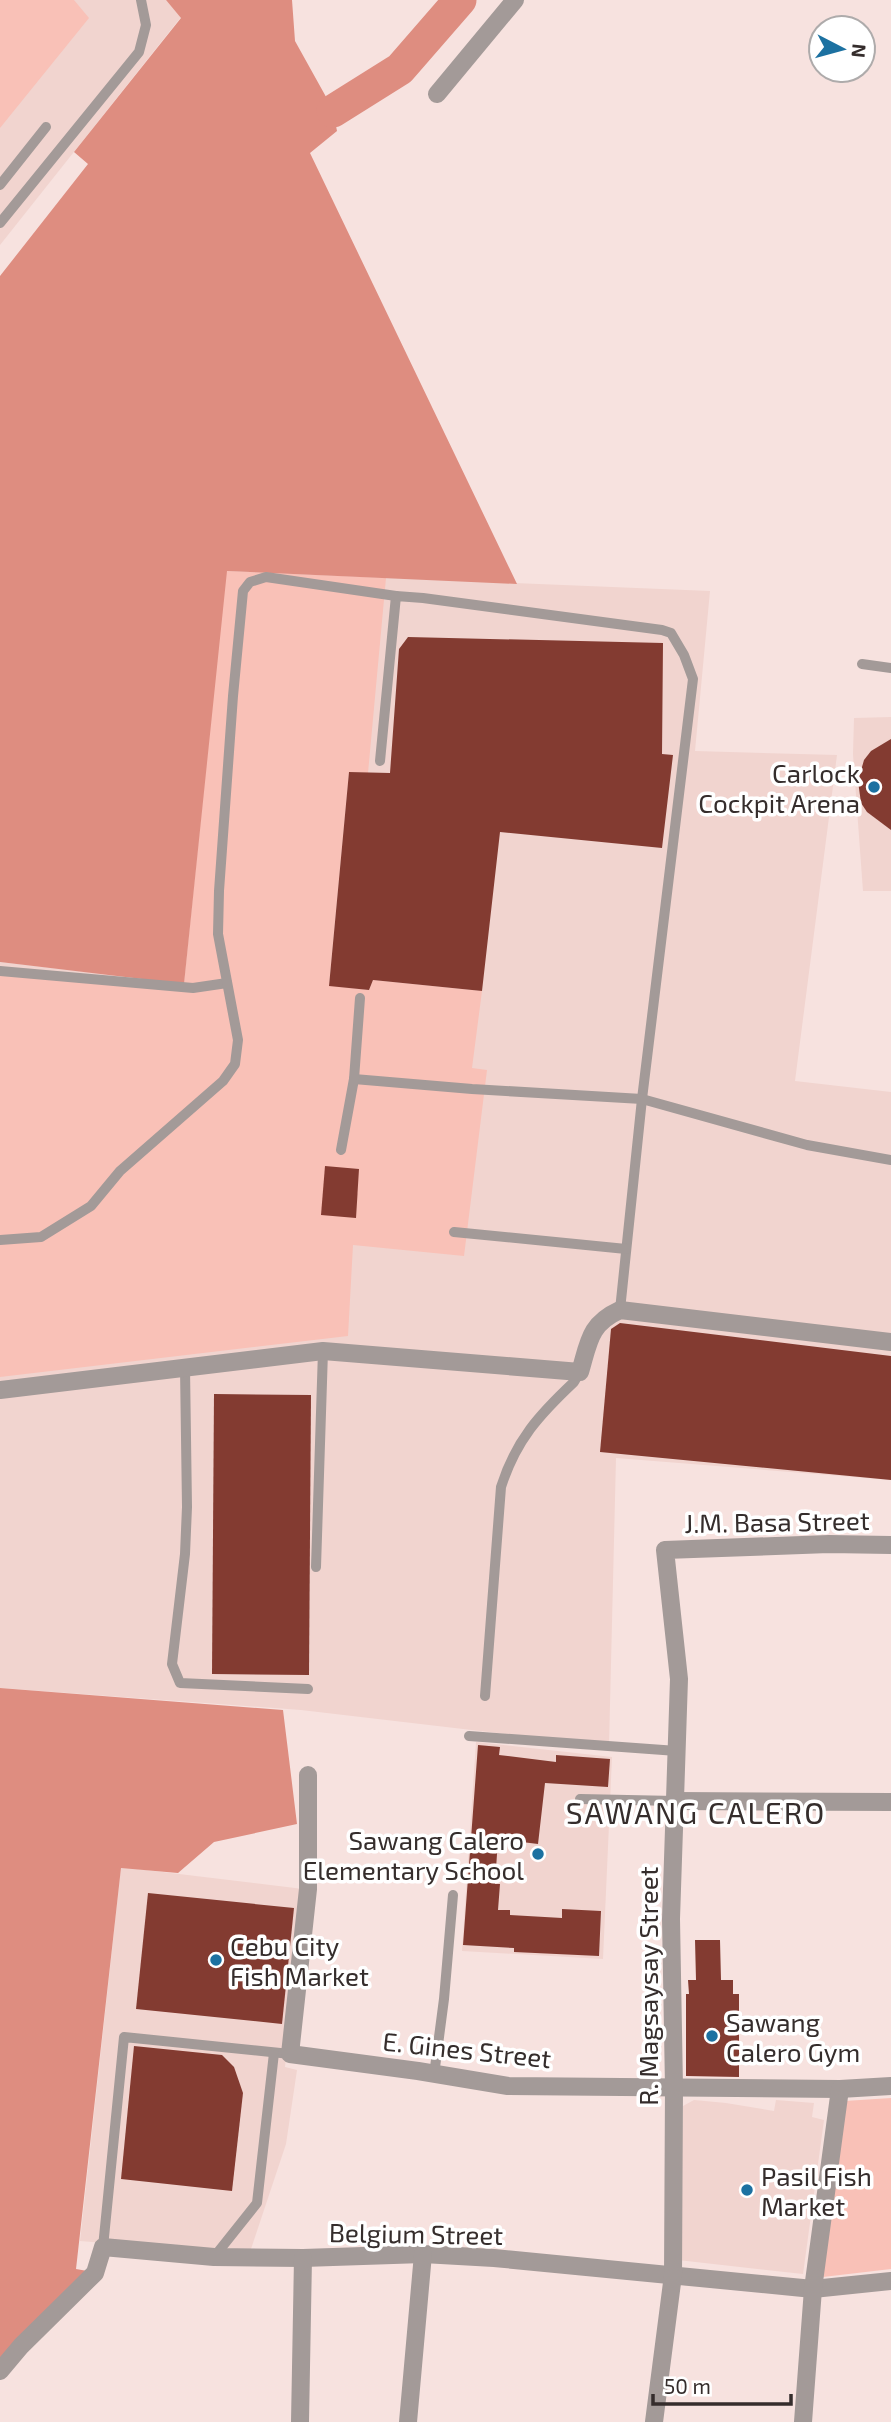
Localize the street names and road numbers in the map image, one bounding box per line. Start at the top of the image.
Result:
street label: J.M. Basa Street [684,1504,870,1538]
street label: R. Magsaysay Street [632,1866,663,2106]
street label: E. Gines Street [381,2025,553,2073]
street label: Belgium Street [329,2216,504,2250]

